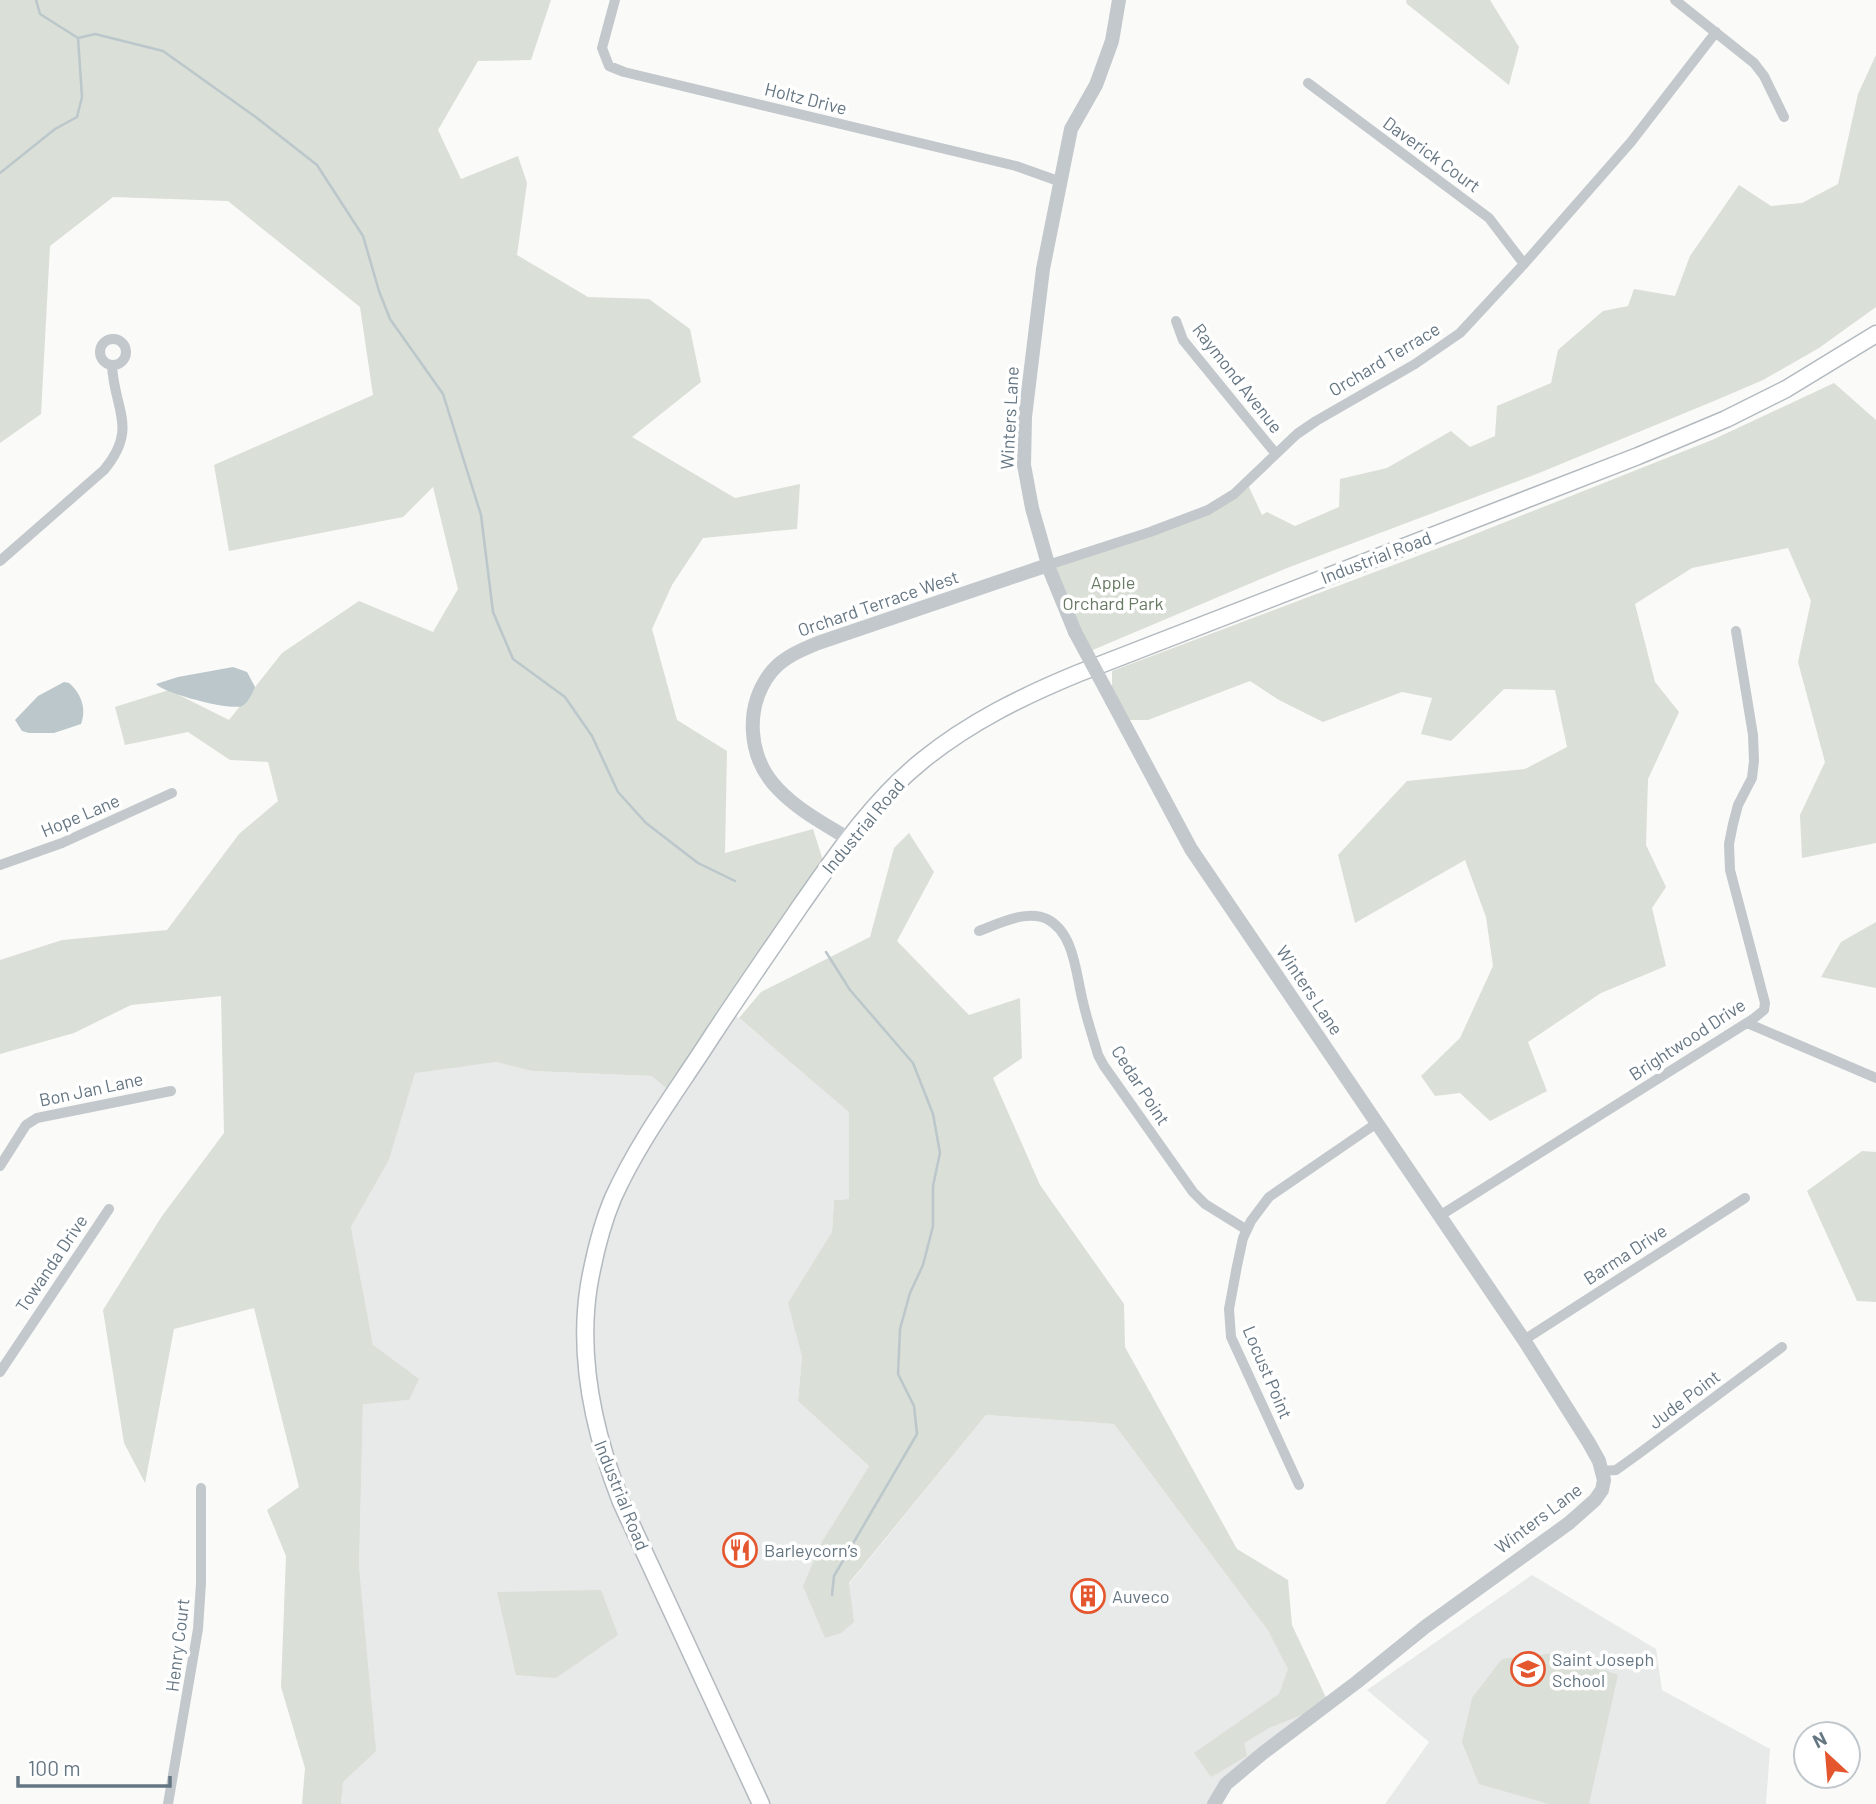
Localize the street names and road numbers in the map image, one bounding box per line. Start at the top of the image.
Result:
street label: Holtz Drive [763,77,849,119]
street label: Daverick Court [1379,111,1485,197]
street label: Orchard Terrace [1325,317,1443,401]
street label: Raymond Avenue [1188,319,1288,437]
street label: Winters Lane [995,366,1023,470]
street label: Industrial Road [1318,526,1434,588]
street label: Orchard Terrace West [795,565,961,641]
street label: Industrial Road [817,774,909,878]
street label: Hope Lane [37,789,123,841]
street label: Winters Lane [1272,941,1348,1039]
street label: Brightwood Drive [1625,993,1749,1085]
street label: Cedar Point [1107,1041,1175,1129]
street label: Bon Jan Lane [37,1067,145,1111]
street label: Towanda Drive [10,1210,92,1316]
street label: Barma Drive [1579,1219,1671,1289]
street label: Locust Point [1239,1322,1297,1422]
street label: Jude Point [1644,1365,1724,1433]
street label: Industrial Road [590,1437,654,1553]
street label: Winters Lane [1490,1478,1586,1558]
street label: Henry Court [160,1597,194,1693]

